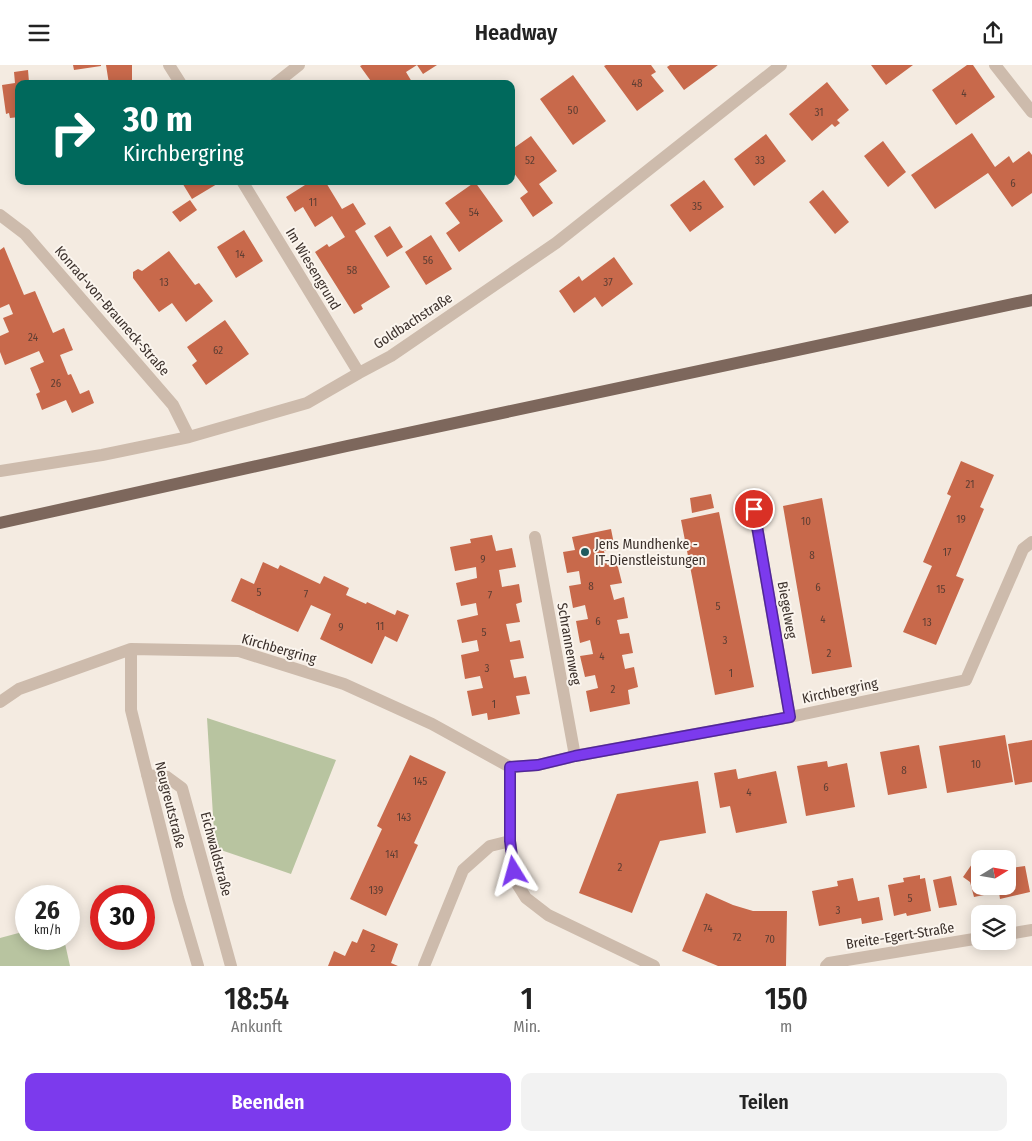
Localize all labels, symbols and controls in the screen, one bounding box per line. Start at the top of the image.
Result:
icon: menu [25,19,53,47]
text: Headway [475,19,557,46]
icon: share [979,19,1007,47]
house number: 48 [632,77,643,90]
house number: 4 [961,87,967,100]
text: 30 m [123,98,193,140]
icon: right [40,100,105,165]
house number: 50 [568,104,579,117]
house number: 31 [815,106,824,119]
text: Kirchbergring [123,140,244,167]
house number: 52 [525,154,535,167]
house number: 33 [755,154,765,167]
house number: 6 [1010,177,1016,190]
house number: 11 [309,196,317,209]
house number: 35 [692,200,702,213]
house number: 54 [469,206,480,219]
street label: Im Wiesengrund [282,225,344,313]
street label: Konrad-von-Brauneck-Straße [51,243,173,379]
house number: 14 [235,248,245,261]
house number: 56 [423,254,434,267]
house number: 58 [347,264,358,277]
house number: 13 [159,276,169,289]
house number: 37 [603,276,613,289]
street label: Goldbachstraße [370,289,456,353]
house number: 24 [28,331,39,344]
house number: 62 [213,344,223,357]
house number: 26 [51,377,62,390]
house number: 21 [966,478,974,491]
pin [733,488,775,530]
icon: arrive [740,495,768,523]
house number: 19 [956,513,966,526]
house number: 10 [801,515,811,528]
place label: Jens Mundhenke - IT-Dienstleistungen [595,536,706,569]
marker: Jens Mundhenke - IT-Dienstleistungen [579,546,591,558]
house number: 17 [943,546,952,559]
house number: 8 [809,549,815,562]
house number: 9 [480,553,486,566]
house number: 8 [588,580,594,593]
street label: Biegelweg [774,580,800,640]
house number: 6 [815,581,821,594]
house number: 15 [936,583,946,596]
house number: 5 [256,586,262,599]
house number: 7 [304,588,309,601]
house number: 7 [488,589,493,602]
house number: 5 [715,600,721,613]
street label: Schrannenweg [553,601,585,687]
house number: 4 [820,613,826,626]
house number: 6 [595,615,601,628]
house number: 13 [922,616,932,629]
house number: 11 [376,620,384,633]
house number: 9 [338,621,344,634]
house number: 5 [481,626,487,639]
street label: Kirchbergring [240,630,319,668]
house number: 3 [723,634,728,647]
house number: 2 [827,647,832,660]
house number: 4 [599,650,605,663]
house number: 3 [485,662,490,675]
house number: 1 [729,667,733,680]
street label: Kirchbergring [801,675,880,707]
house number: 2 [611,683,616,696]
house number: 1 [492,698,496,711]
house number: 10 [971,758,981,771]
street label: Neugreutstraße [151,760,189,850]
house number: 8 [901,764,907,777]
house number: 145 [413,775,427,788]
house number: 6 [823,781,829,794]
house number: 4 [746,786,752,799]
street label: Eichwaldstraße [197,810,235,898]
house number: 143 [397,811,411,824]
position arrow [487,844,539,896]
house number: 141 [385,848,399,861]
north arrow [971,850,1016,895]
map controls [971,850,1016,950]
house number: 2 [618,861,623,874]
house number: 139 [369,884,383,897]
speed limit sign: 30 [90,885,155,950]
house number: 5 [907,892,913,905]
text: 26 [35,896,60,926]
house number: 3 [836,904,841,917]
button: layers [971,905,1016,950]
street label: Breite-Egert-Straße [845,919,955,953]
house number: 74 [703,922,713,935]
text: km/h [34,923,61,937]
house number: 72 [732,931,742,944]
house number: 70 [765,933,775,946]
house number: 2 [371,942,376,955]
text: 18:54 [224,981,289,1017]
text: 1 [521,981,533,1017]
text: 150 [765,981,808,1017]
text: Ankunft [231,1017,282,1036]
text: Min. [513,1017,540,1036]
text: m [780,1017,792,1036]
button: Beenden [25,1073,511,1131]
button: Teilen [521,1073,1007,1131]

